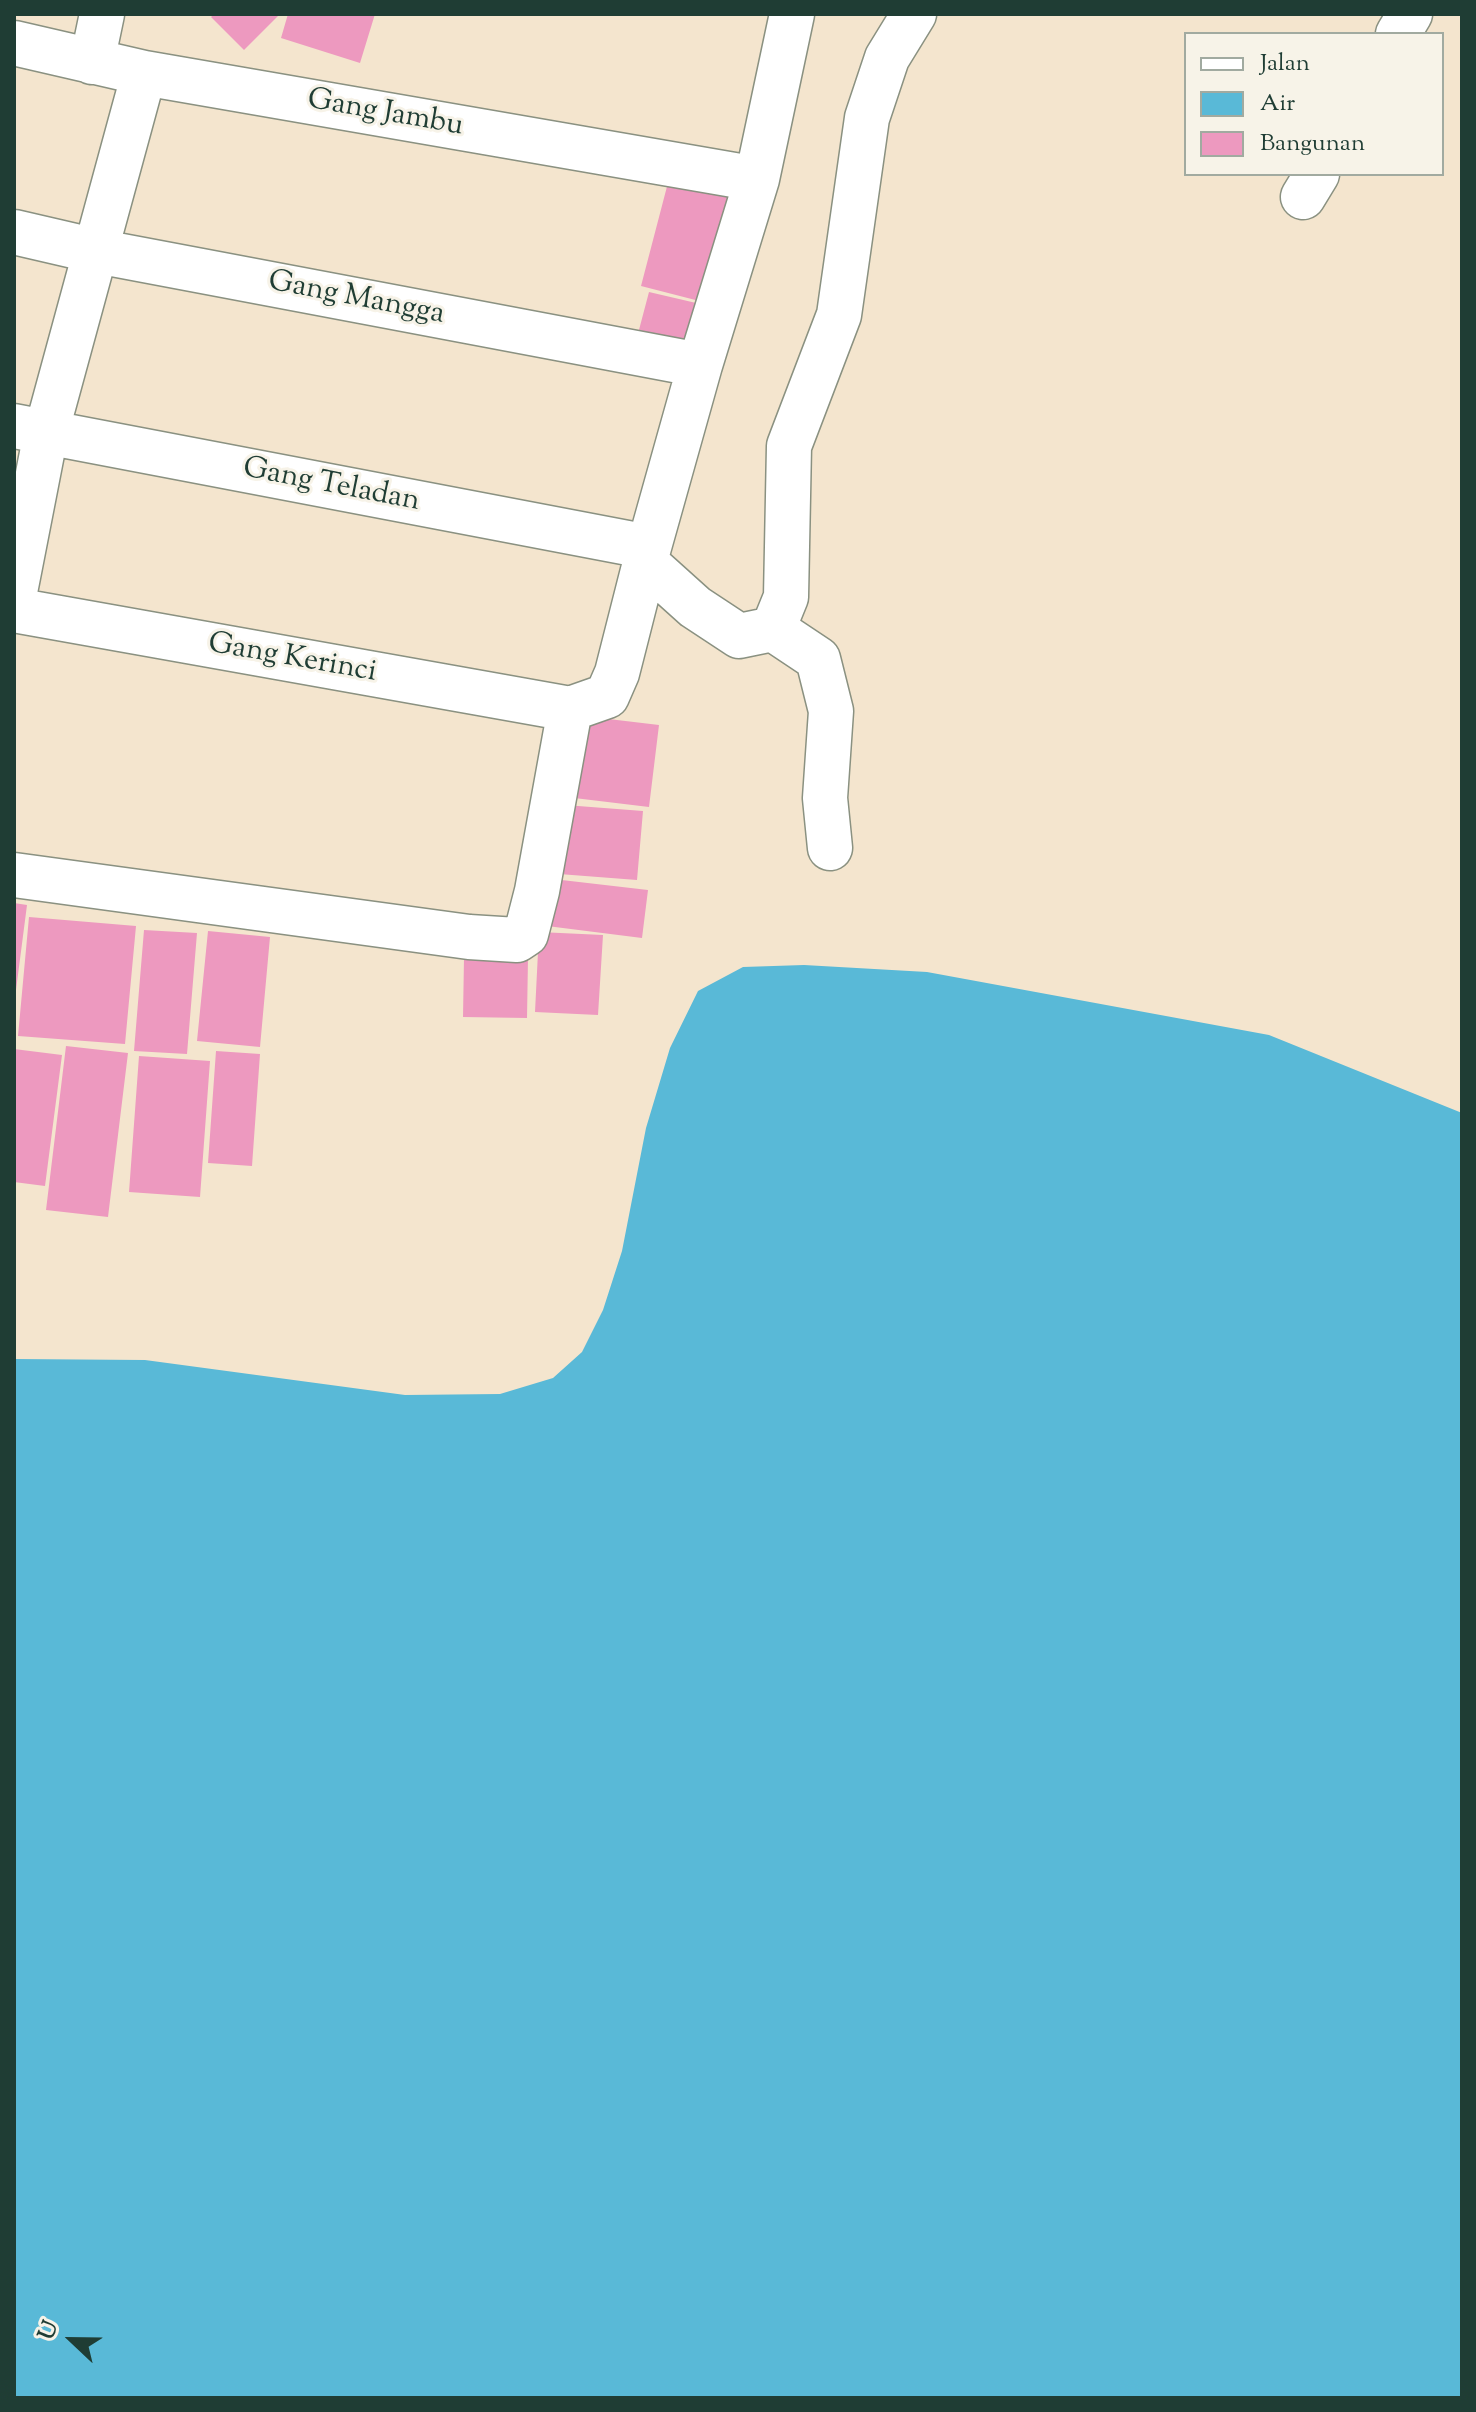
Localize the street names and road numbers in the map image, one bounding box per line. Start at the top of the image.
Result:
street label: Gang Jambu [304,84,466,146]
street label: Gang Mangga [265,265,447,335]
street label: Gang Teladan [240,452,422,522]
street label: Gang Kerinci [205,627,379,693]

